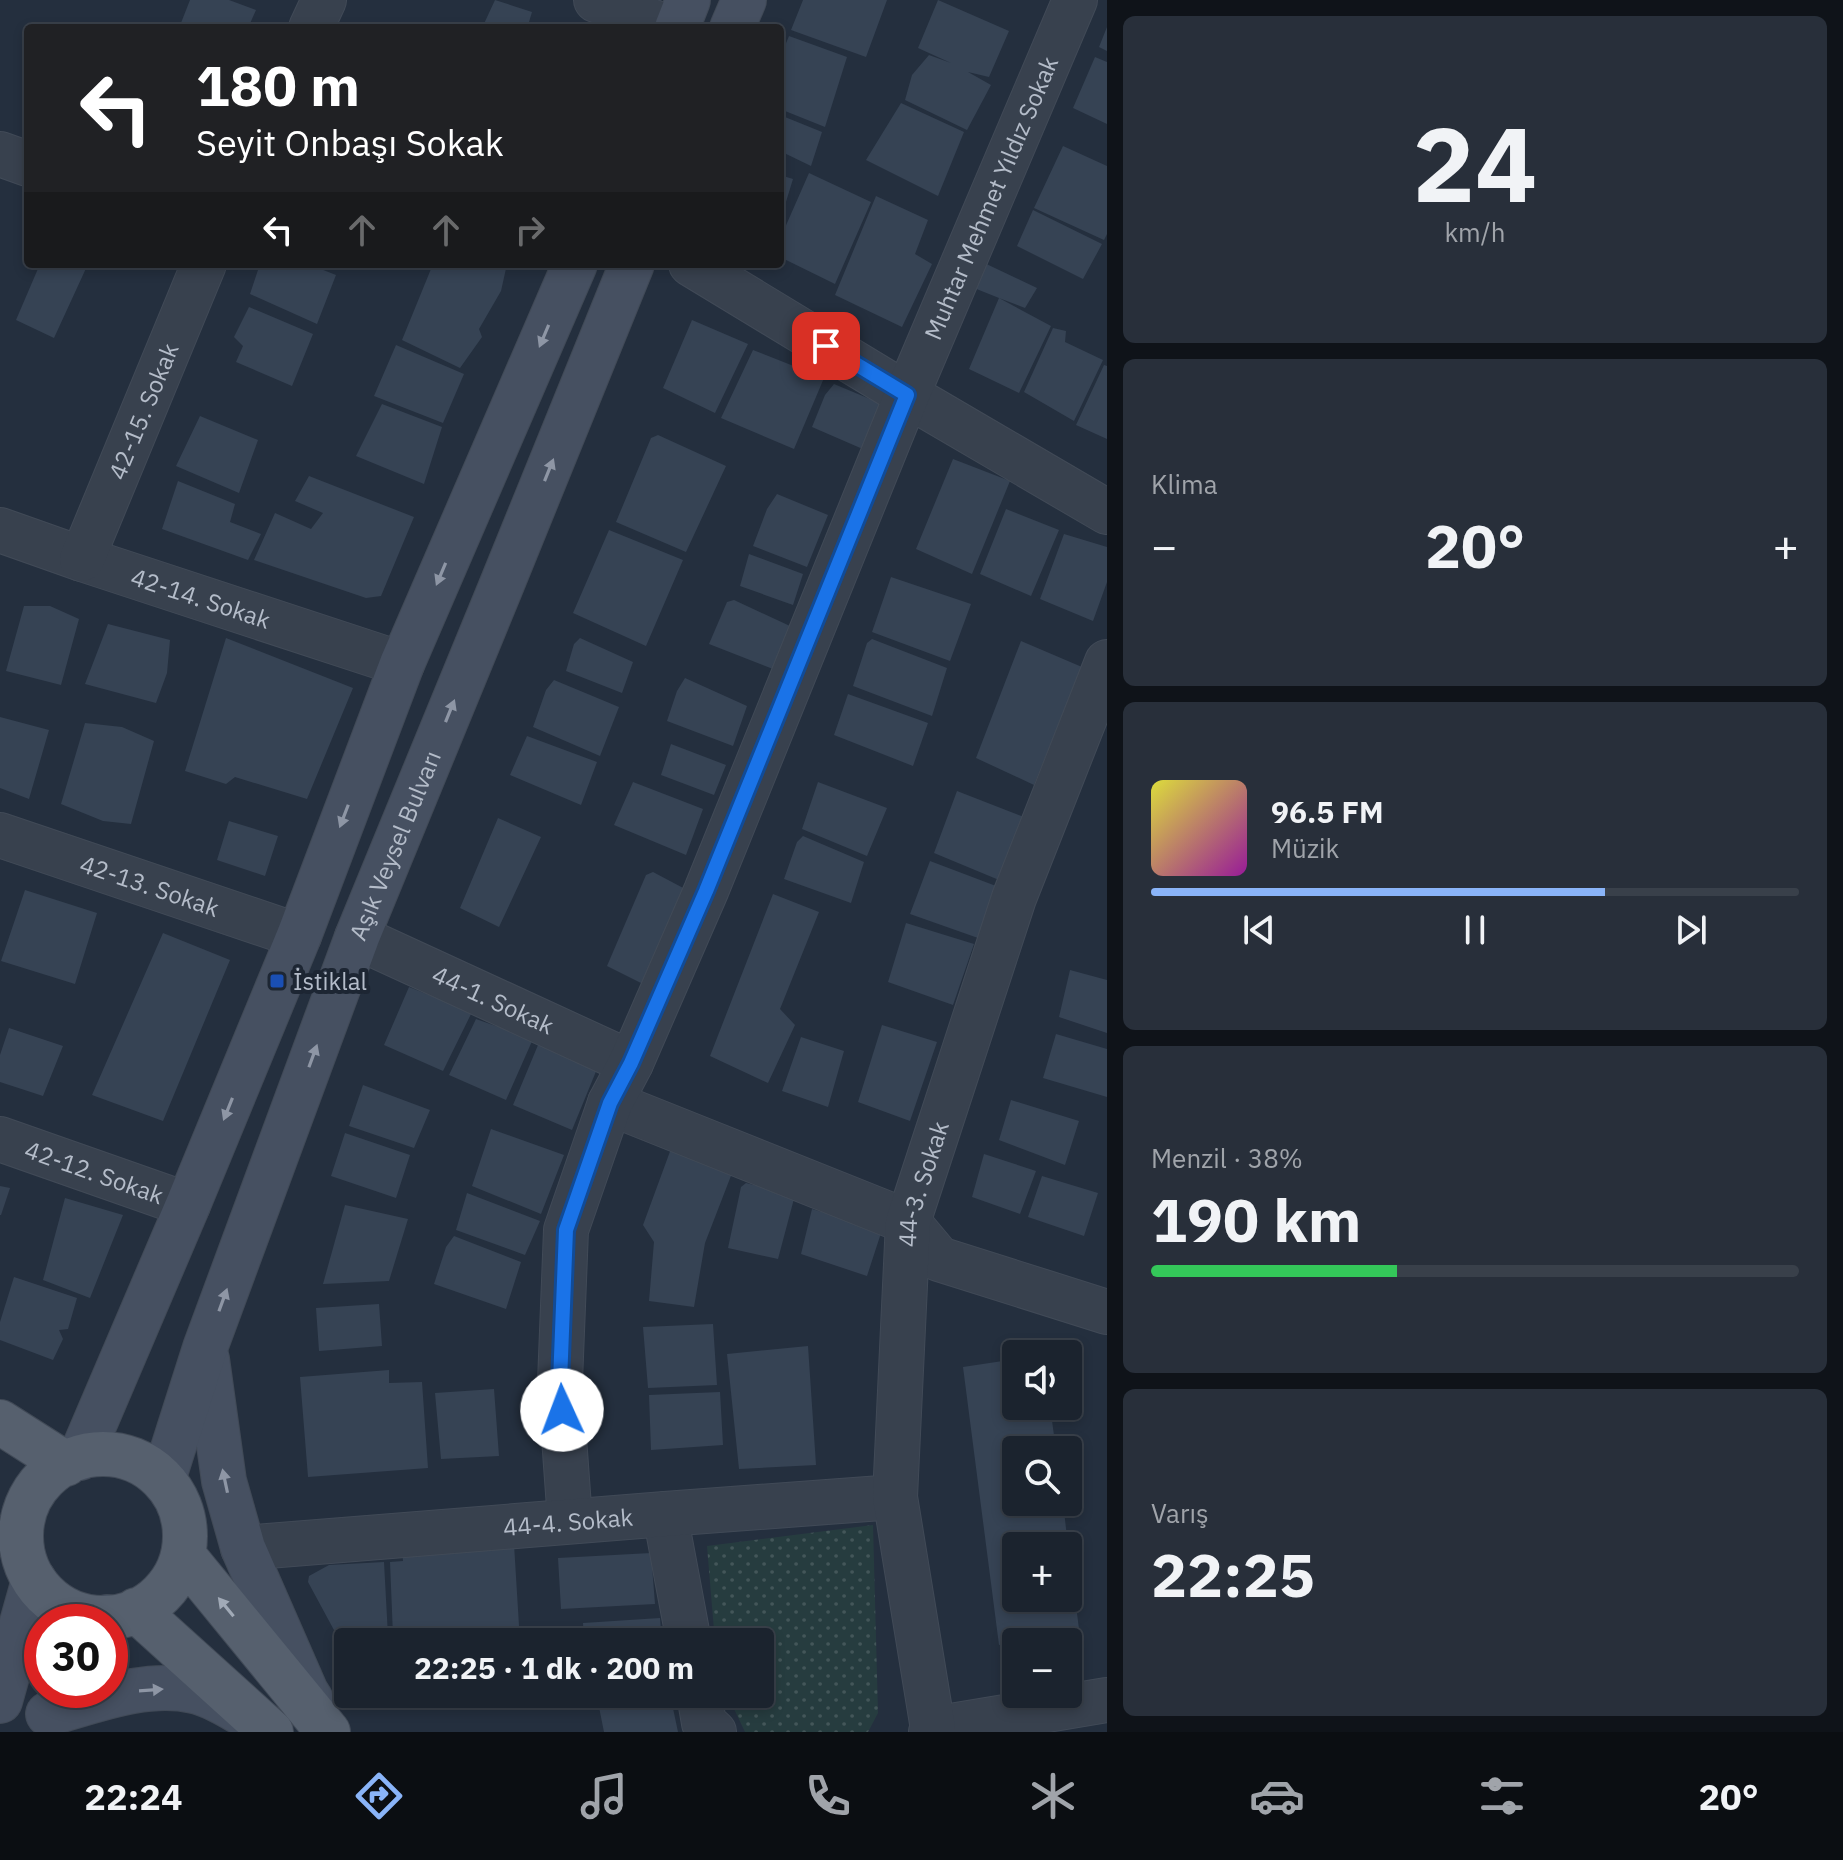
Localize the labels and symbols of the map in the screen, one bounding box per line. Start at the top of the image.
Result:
street label: Muhtar Mehmet Yıldız Sokak [916,51,1065,345]
pin [792,312,860,380]
one-way arrow [537,324,550,347]
street label: 42-15. Sokak [101,338,186,484]
one-way arrow [542,458,555,482]
street label: 42-14. Sokak [127,560,275,636]
one-way arrow [434,562,447,586]
one-way arrow [444,699,457,722]
street label: Aşık Veysel Bulvarı [341,746,448,945]
one-way arrow [338,804,350,828]
street label: 42-13. Sokak [76,847,224,924]
street label: 44-1. Sokak [427,958,560,1042]
place label: İstiklal [293,965,367,997]
marker: İstiklal [268,972,286,990]
one-way arrow [307,1044,320,1068]
one-way arrow [221,1097,234,1121]
street label: 44-3. Sokak [891,1117,956,1248]
street label: 42-12. Sokak [21,1133,168,1211]
one-way arrow [217,1288,230,1312]
position arrow [520,1368,604,1452]
one-way arrow [219,1469,231,1494]
street label: 44-4. Sokak [502,1501,635,1543]
one-way arrow [218,1597,235,1617]
speed limit sign: 30 [24,1604,128,1708]
one-way arrow [139,1683,164,1696]

